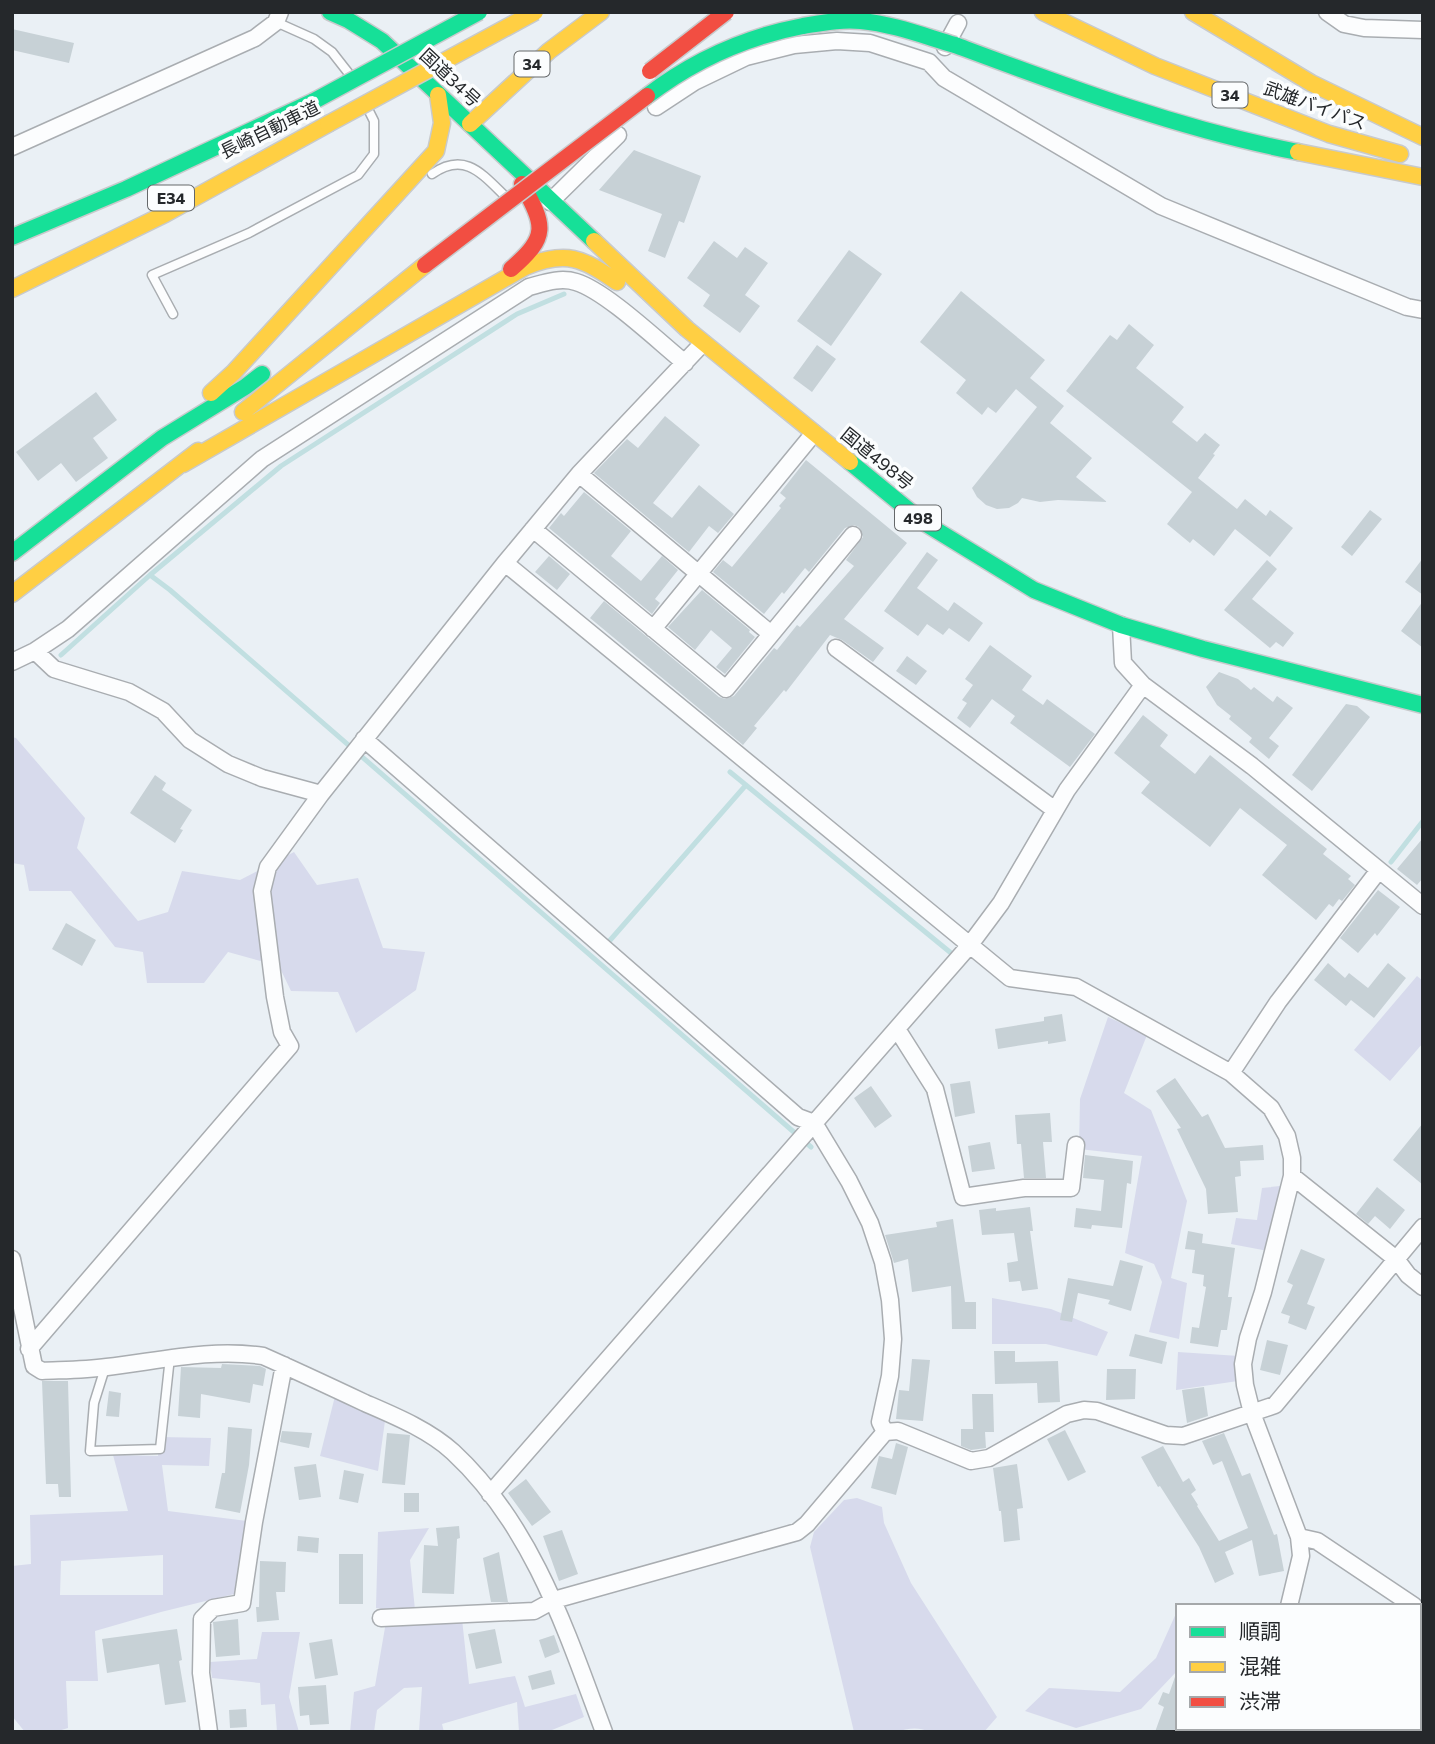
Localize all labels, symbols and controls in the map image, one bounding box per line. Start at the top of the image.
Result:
street label: 国道34号 [416,44,486,111]
road number: 34 [514,52,550,76]
street label: 武雄バイパス [1261,76,1370,134]
road number: 34 [1212,82,1248,108]
street label: 長崎自動車道 [216,96,323,163]
road number: E34 [148,186,194,210]
street label: 国道498号 [837,422,918,494]
road number: 498 [895,505,941,530]
legend [1176,1604,1421,1730]
text: 順調 [1239,1618,1281,1643]
text: 混雑 [1239,1653,1281,1678]
text: 渋滞 [1239,1688,1281,1713]

